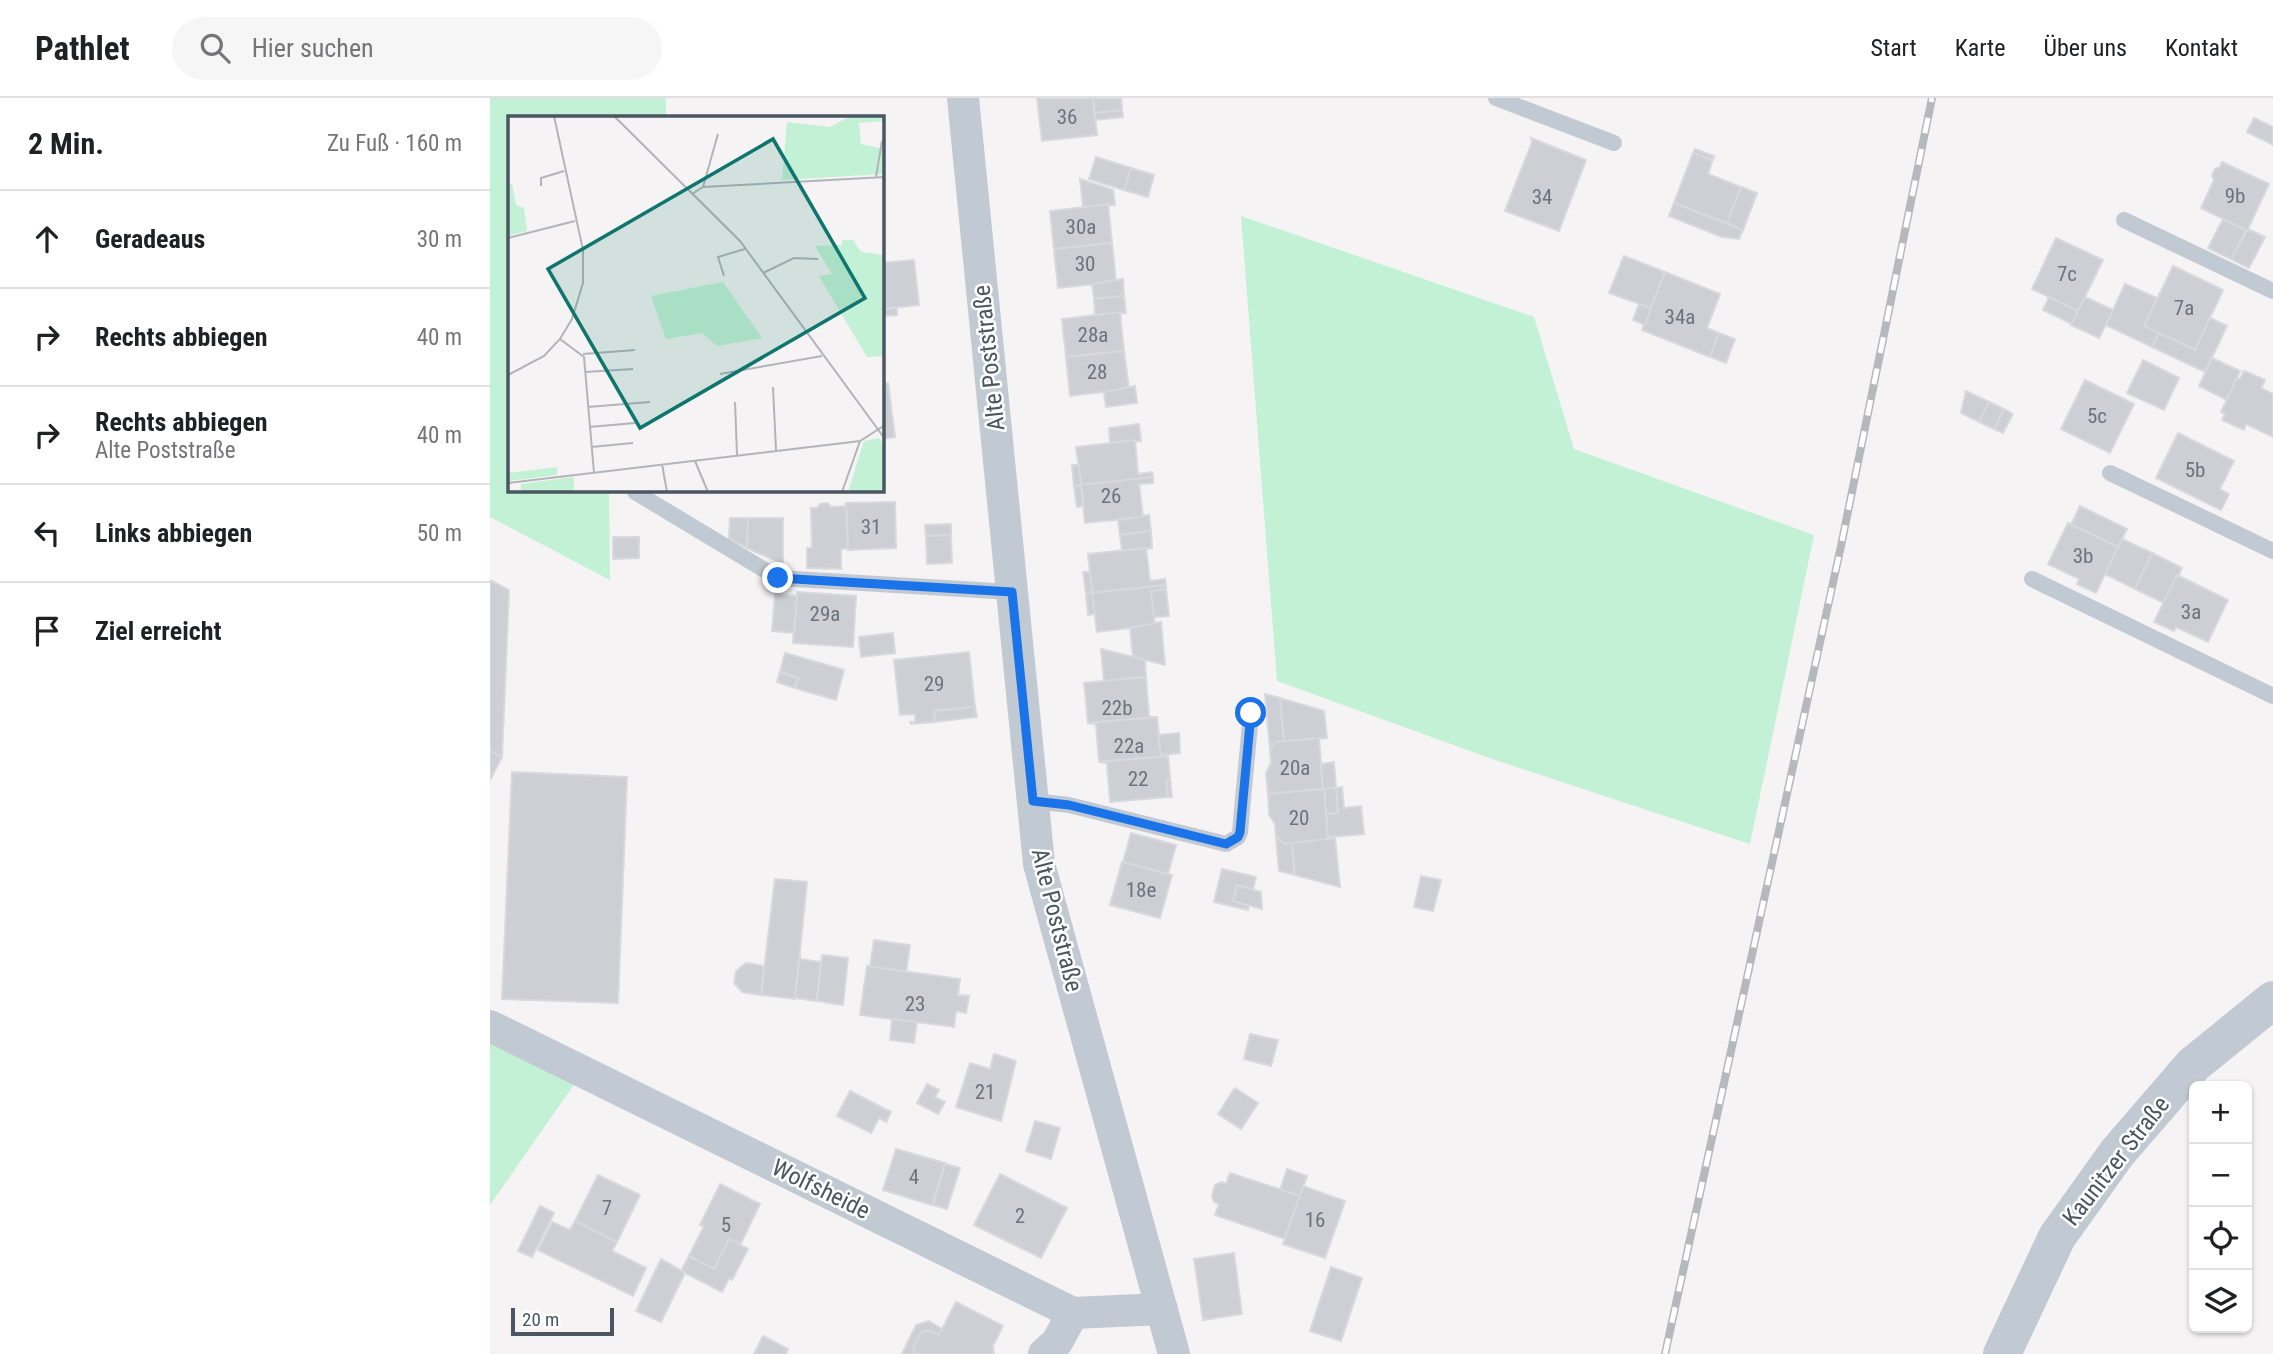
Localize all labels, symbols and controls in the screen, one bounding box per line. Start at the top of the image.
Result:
search box [172,17,662,80]
text: Pathlet [35,29,130,68]
icon: search [196,29,234,67]
text: Hier suchen [252,33,374,63]
text: Start [1871,34,1917,62]
text: Karte [1955,34,2005,62]
text: Über uns [2043,34,2127,62]
text: Kontakt [2165,34,2238,62]
house number: 36 [1057,105,1077,129]
inset map [508,116,884,492]
text: 2 Min. [28,126,104,161]
text: Zu Fuß · 160 m [327,130,462,157]
house number: 9b [2225,184,2245,208]
house number: 34 [1532,185,1552,209]
house number: 30a [1066,215,1096,239]
icon: ahead [28,220,66,258]
text: Geradeaus [95,224,205,254]
text: 30 m [417,226,462,253]
house number: 30 [1075,252,1095,276]
house number: 7c [2057,262,2077,286]
street label: Alte Poststraße [967,284,1011,432]
house number: 7a [2174,296,2194,320]
house number: 34a [1665,305,1695,329]
icon: right [28,318,66,356]
text: Rechts abbiegen [95,322,268,352]
house number: 28a [1078,323,1108,347]
text: 40 m [417,324,462,351]
house number: 28 [1087,360,1107,384]
house number: 5c [2087,404,2107,428]
text: Rechts abbiegen [95,407,268,437]
icon: right [28,416,66,454]
text: 40 m [417,422,462,449]
text: Alte Poststraße [95,437,236,464]
house number: 5b [2185,458,2205,482]
house number: 26 [1101,484,1121,508]
icon: left [28,514,66,552]
house number: 31 [861,515,881,539]
text: Links abbiegen [95,518,252,548]
text: 50 m [417,520,462,547]
house number: 3b [2073,544,2093,568]
route end [762,562,793,593]
house number: 3a [2181,600,2201,624]
house number: 29a [810,602,840,626]
icon: arrive [28,612,66,650]
text: Ziel erreicht [95,616,221,646]
house number: 29 [924,672,944,696]
house number: 22b [1101,696,1133,720]
route start [1235,697,1266,728]
house number: 22a [1114,734,1144,758]
house number: 20a [1280,756,1310,780]
house number: 22 [1128,767,1148,791]
house number: 20 [1289,806,1309,830]
street label: Alte Poststraße [1026,845,1088,995]
house number: 18e [1126,878,1156,902]
house number: 23 [905,992,925,1016]
house number: 21 [975,1080,995,1104]
map controls [2189,1081,2252,1333]
button: + [2189,1081,2252,1144]
street label: Kaunitzer Straße [2057,1091,2175,1231]
button: − [2189,1144,2252,1207]
street label: Wolfsheide [767,1153,875,1225]
house number: 4 [909,1165,919,1189]
house number: 7 [602,1196,612,1220]
house number: 2 [1015,1204,1025,1228]
button: locate [2189,1207,2252,1270]
house number: 16 [1305,1208,1325,1232]
house number: 5 [721,1213,731,1237]
button: layers [2189,1270,2252,1333]
scale bar [511,1305,614,1337]
text: 20 m [522,1308,559,1331]

